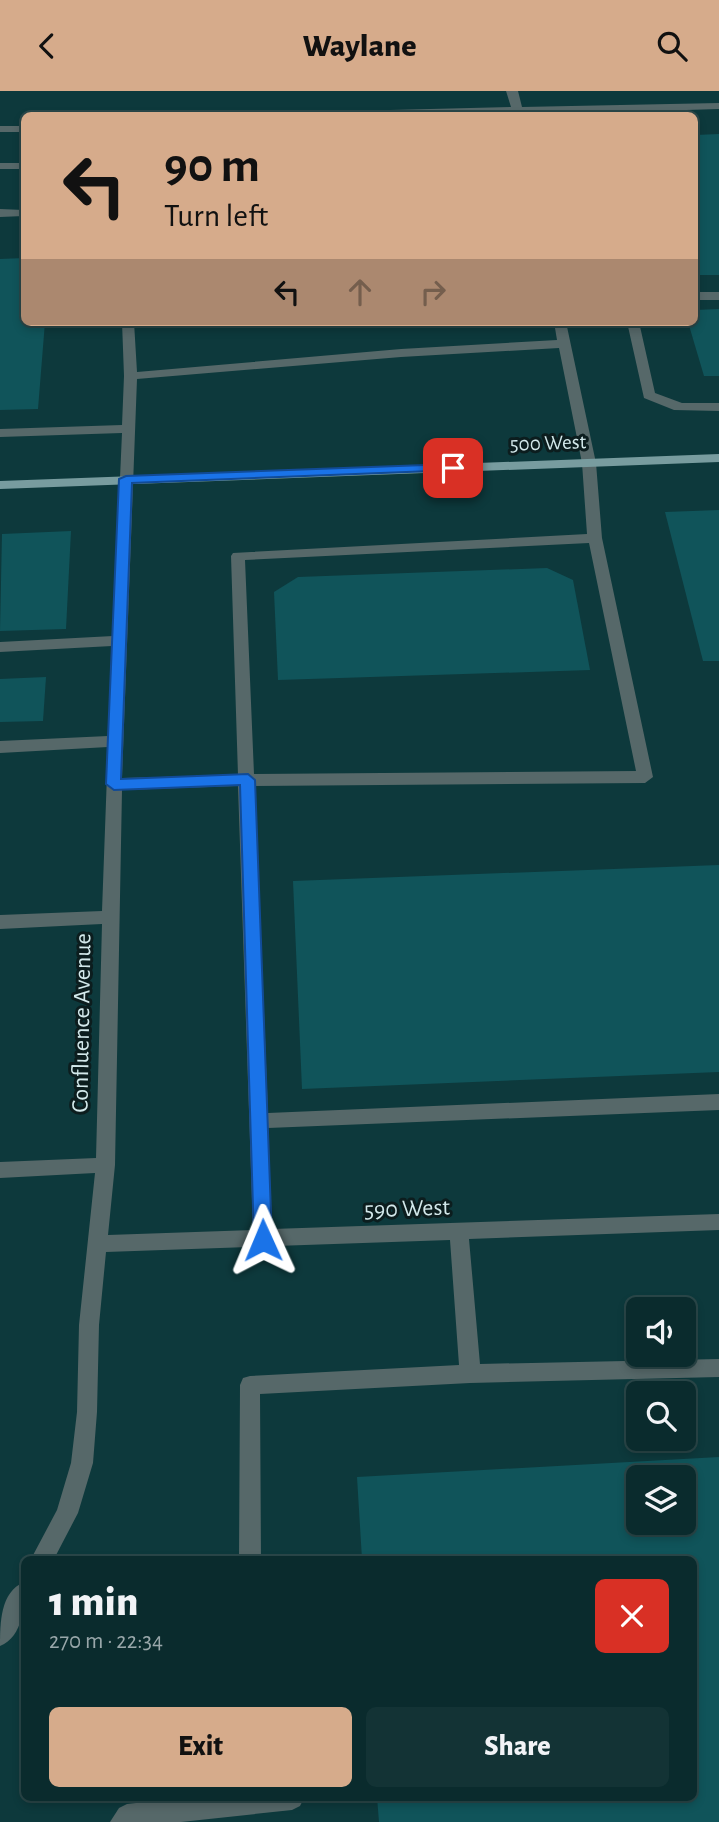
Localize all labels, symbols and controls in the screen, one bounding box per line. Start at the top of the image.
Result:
icon: back [28,27,66,65]
icon: search [653,27,691,65]
text: Waylane [303,30,416,62]
icon: left [49,140,140,231]
text: 90 m [164,142,260,191]
text: Turn left [164,200,268,232]
icon: left [268,273,306,311]
icon: ahead [341,273,379,311]
icon: right [414,273,452,311]
street label: 500 West [509,431,587,455]
pin [423,438,483,498]
icon: arrive [434,449,472,487]
street label: Confluence Avenue [68,933,96,1113]
street label: 590 West [364,1195,451,1222]
position arrow [226,1203,300,1277]
map controls [626,1297,696,1535]
button: sound [626,1297,696,1367]
button: search [626,1381,696,1451]
button: layers [626,1465,696,1535]
button: close [595,1579,669,1653]
text: 1 min [49,1581,138,1623]
text: 270 m · 22:34 [49,1630,163,1653]
button: Exit [49,1707,352,1787]
button: Share [366,1707,669,1787]

